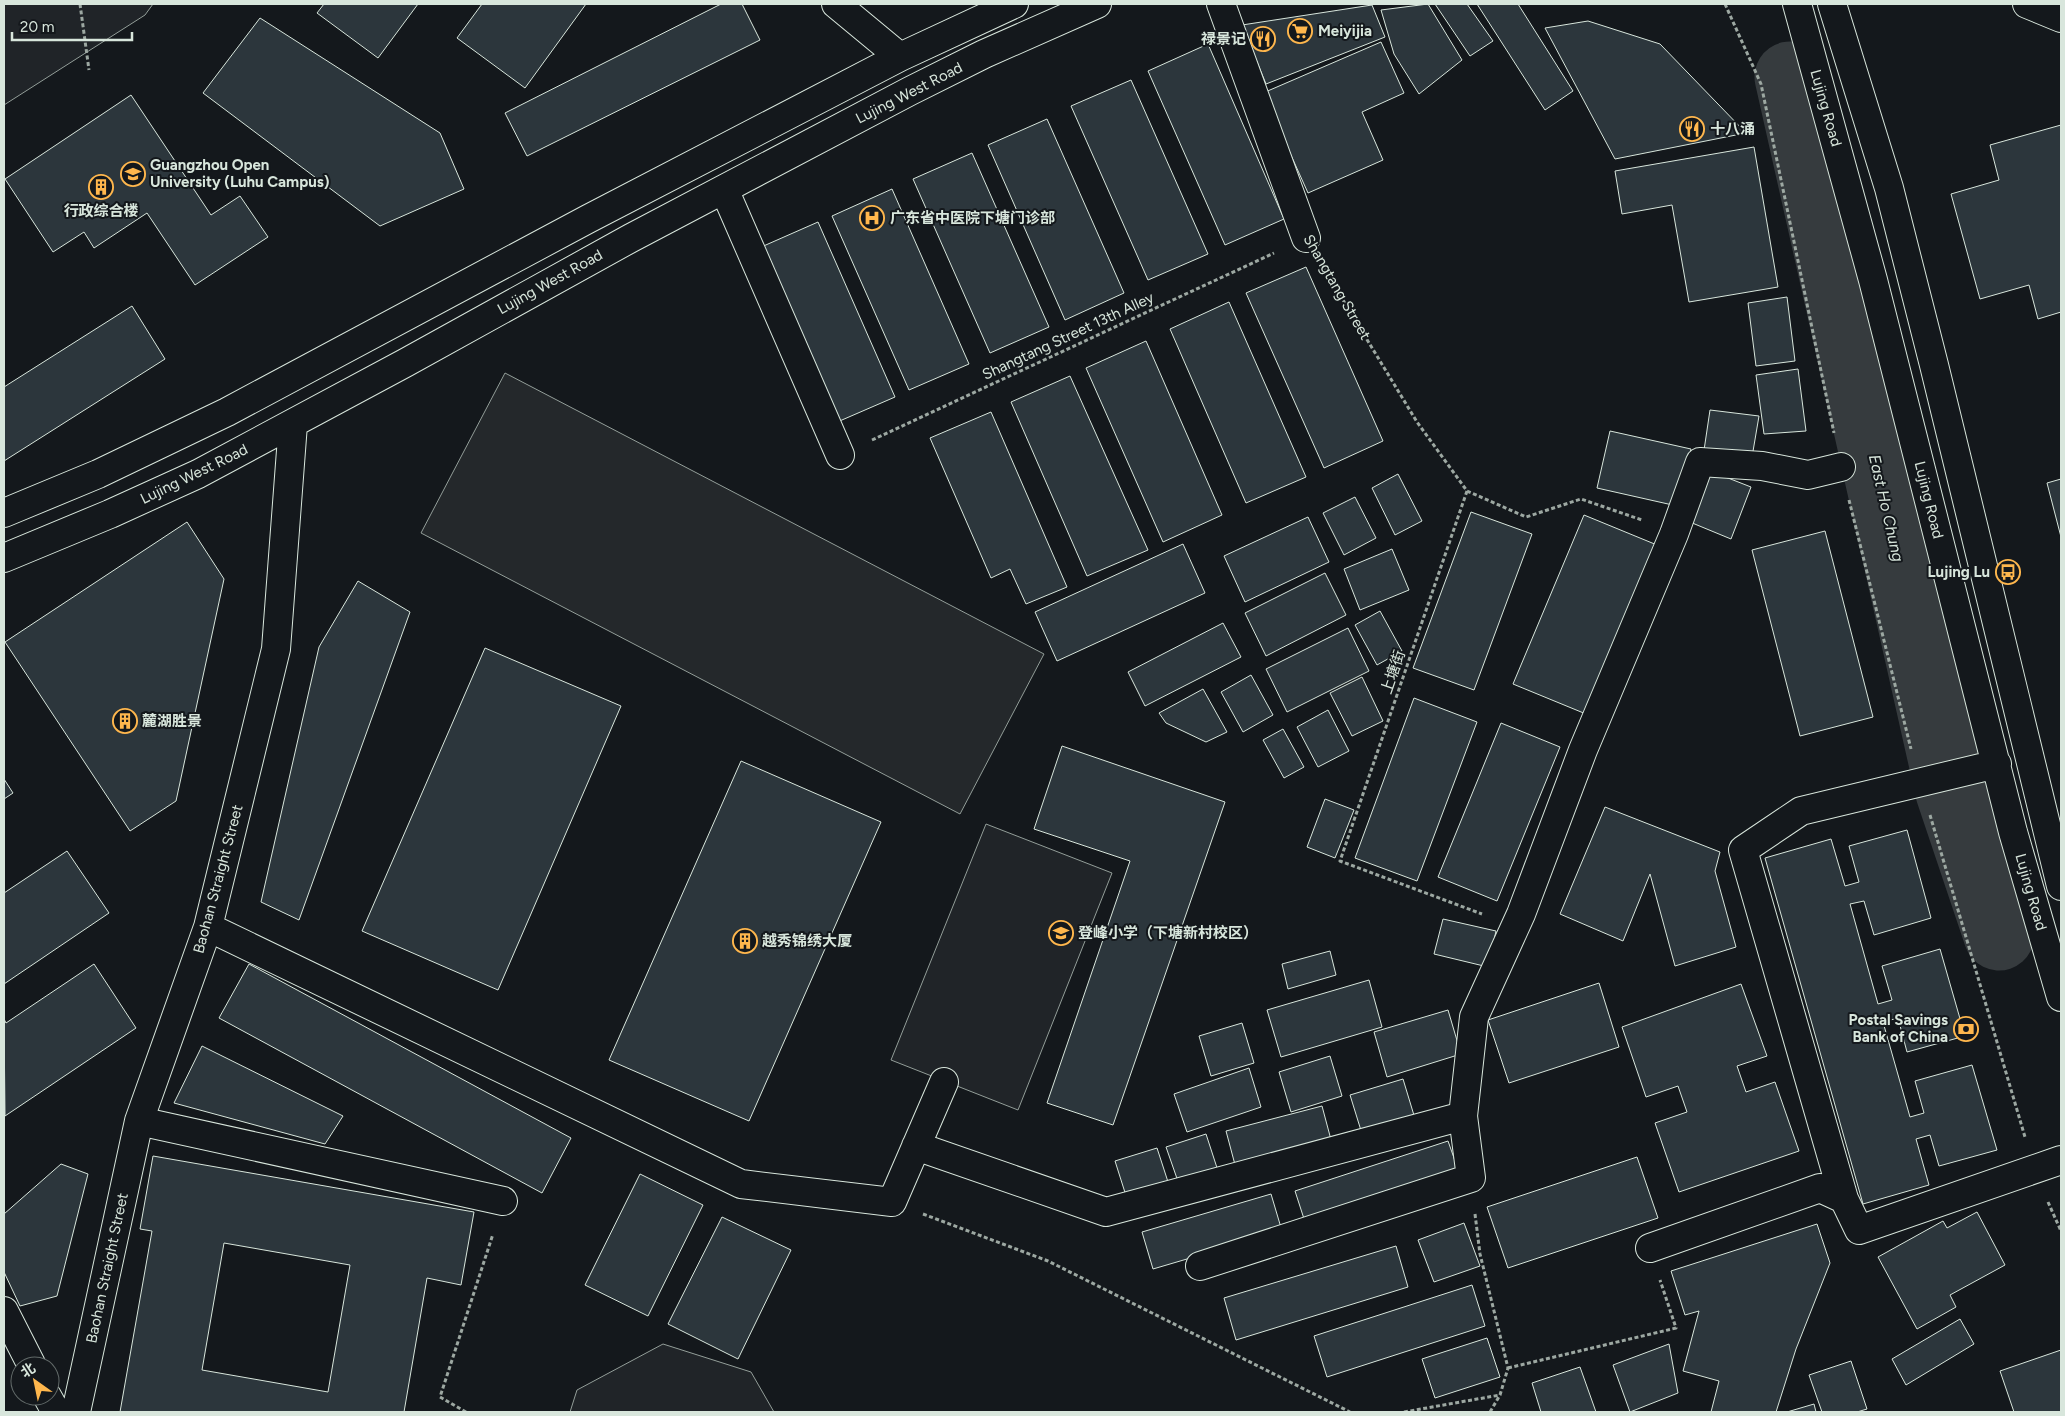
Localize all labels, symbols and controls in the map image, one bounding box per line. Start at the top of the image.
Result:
scale bar [12,10,132,42]
text: 20 m [20,18,54,36]
supermarket icon: Meiyijia [1287,18,1313,44]
place label: Meiyijia [1318,22,1372,40]
restaurant icon: 禄景记 [1250,26,1276,52]
place label: 禄景记 [1201,30,1246,48]
street label: Lujing West Road [853,58,965,128]
street label: Lujing Road [1806,67,1846,149]
restaurant icon: 十八涌 [1679,116,1705,142]
place label: 十八涌 [1710,120,1755,138]
place label: Guangzhou Open University (Luhu Campus) [150,156,330,191]
school or university icon: Guangzhou Open University (Luhu Campus) [120,161,146,187]
building icon: 行政综合楼 [88,174,114,200]
place label: 行政综合楼 [63,202,139,220]
hospital icon: 广东省中医院下塘门诊部 [859,205,885,231]
place label: 广东省中医院下塘门诊部 [890,209,1055,227]
street label: Shangtang Street [1300,231,1375,343]
street label: Lujing West Road [494,246,606,318]
street label: Shangtang Street 13th Alley [979,288,1157,384]
street label: Lujing West Road [137,440,251,508]
water label: East Ho Chung [1865,453,1908,564]
street label: Lujing Road [1911,459,1947,541]
bus stop icon: Lujing Lu [1995,559,2021,585]
place label: Lujing Lu [1927,563,1990,581]
street label: 上塘街 [1377,648,1409,696]
building icon: 麓湖胜景 [112,708,138,734]
place label: 麓湖胜景 [142,712,202,730]
street label: Baohan Straight Street [189,802,247,955]
street label: Lujing Road [2011,851,2051,933]
school or university icon: 登峰小学（下塘新村校区） [1048,920,1074,946]
place label: 登峰小学（下塘新村校区） [1078,924,1258,942]
building icon: 越秀锦绣大厦 [732,928,758,954]
place label: 越秀锦绣大厦 [762,932,852,950]
place label: Postal Savings Bank of China [1849,1011,1948,1046]
bank icon: Postal Savings Bank of China [1953,1016,1979,1042]
street label: Baohan Straight Street [82,1191,132,1345]
north arrow [10,1356,60,1406]
text: 北 [18,1360,39,1381]

